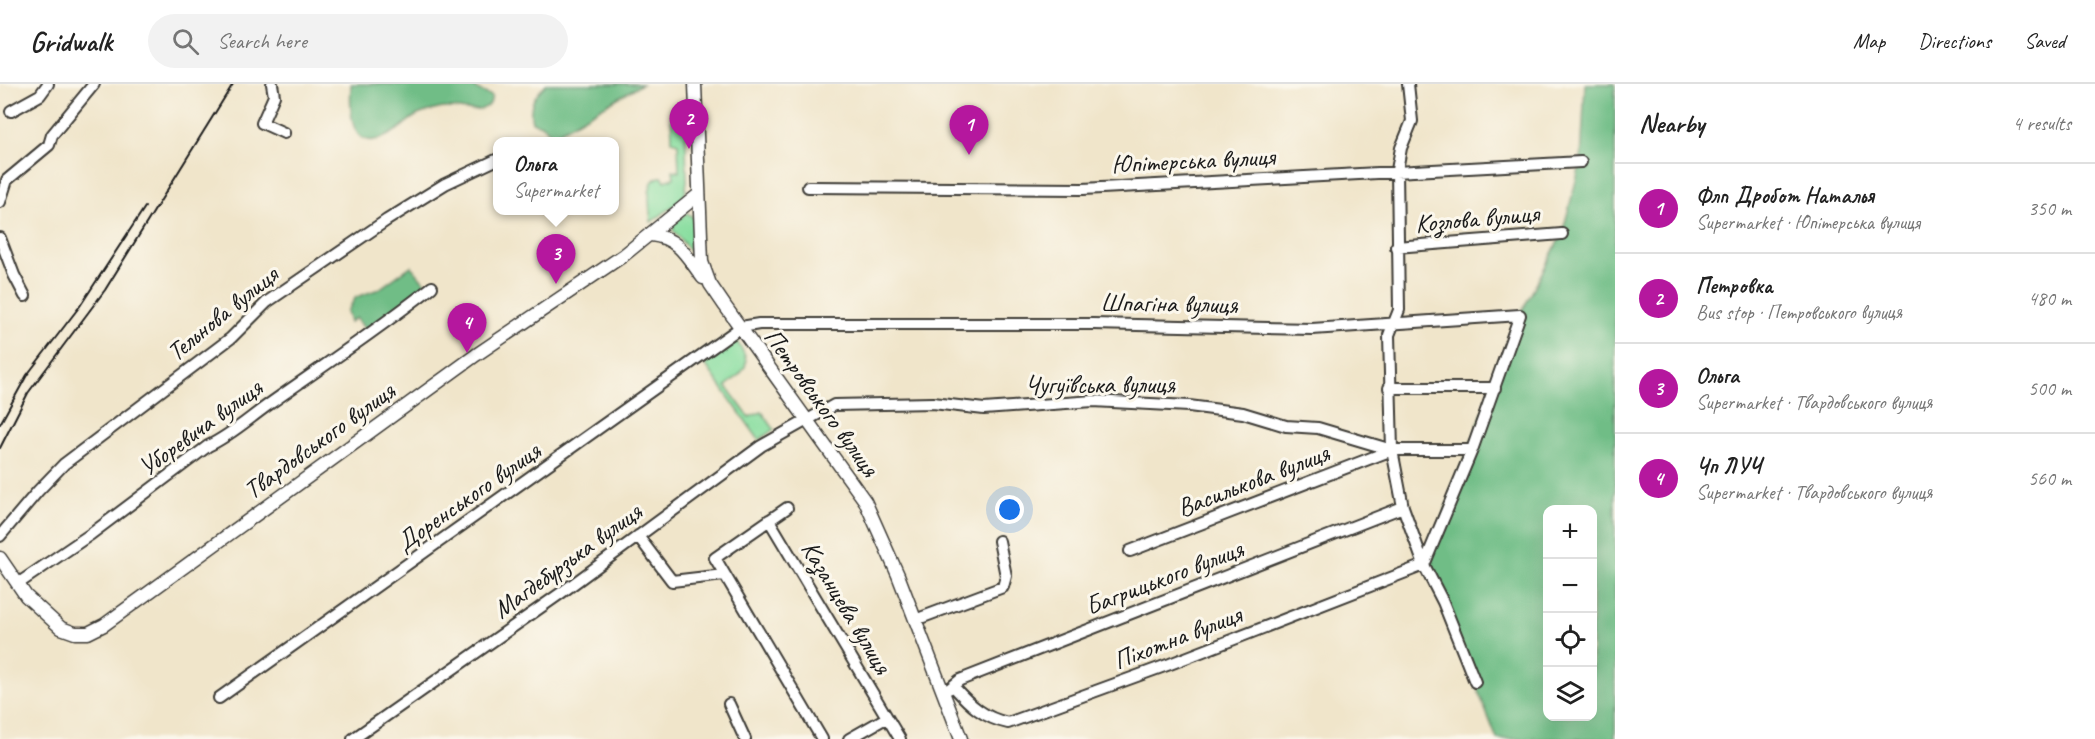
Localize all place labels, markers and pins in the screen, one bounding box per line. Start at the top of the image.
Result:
pin: 2 [670,100,708,149]
pin: 1 [950,106,988,155]
pin: 3 [536,234,576,284]
pin: 4 [448,304,486,353]

